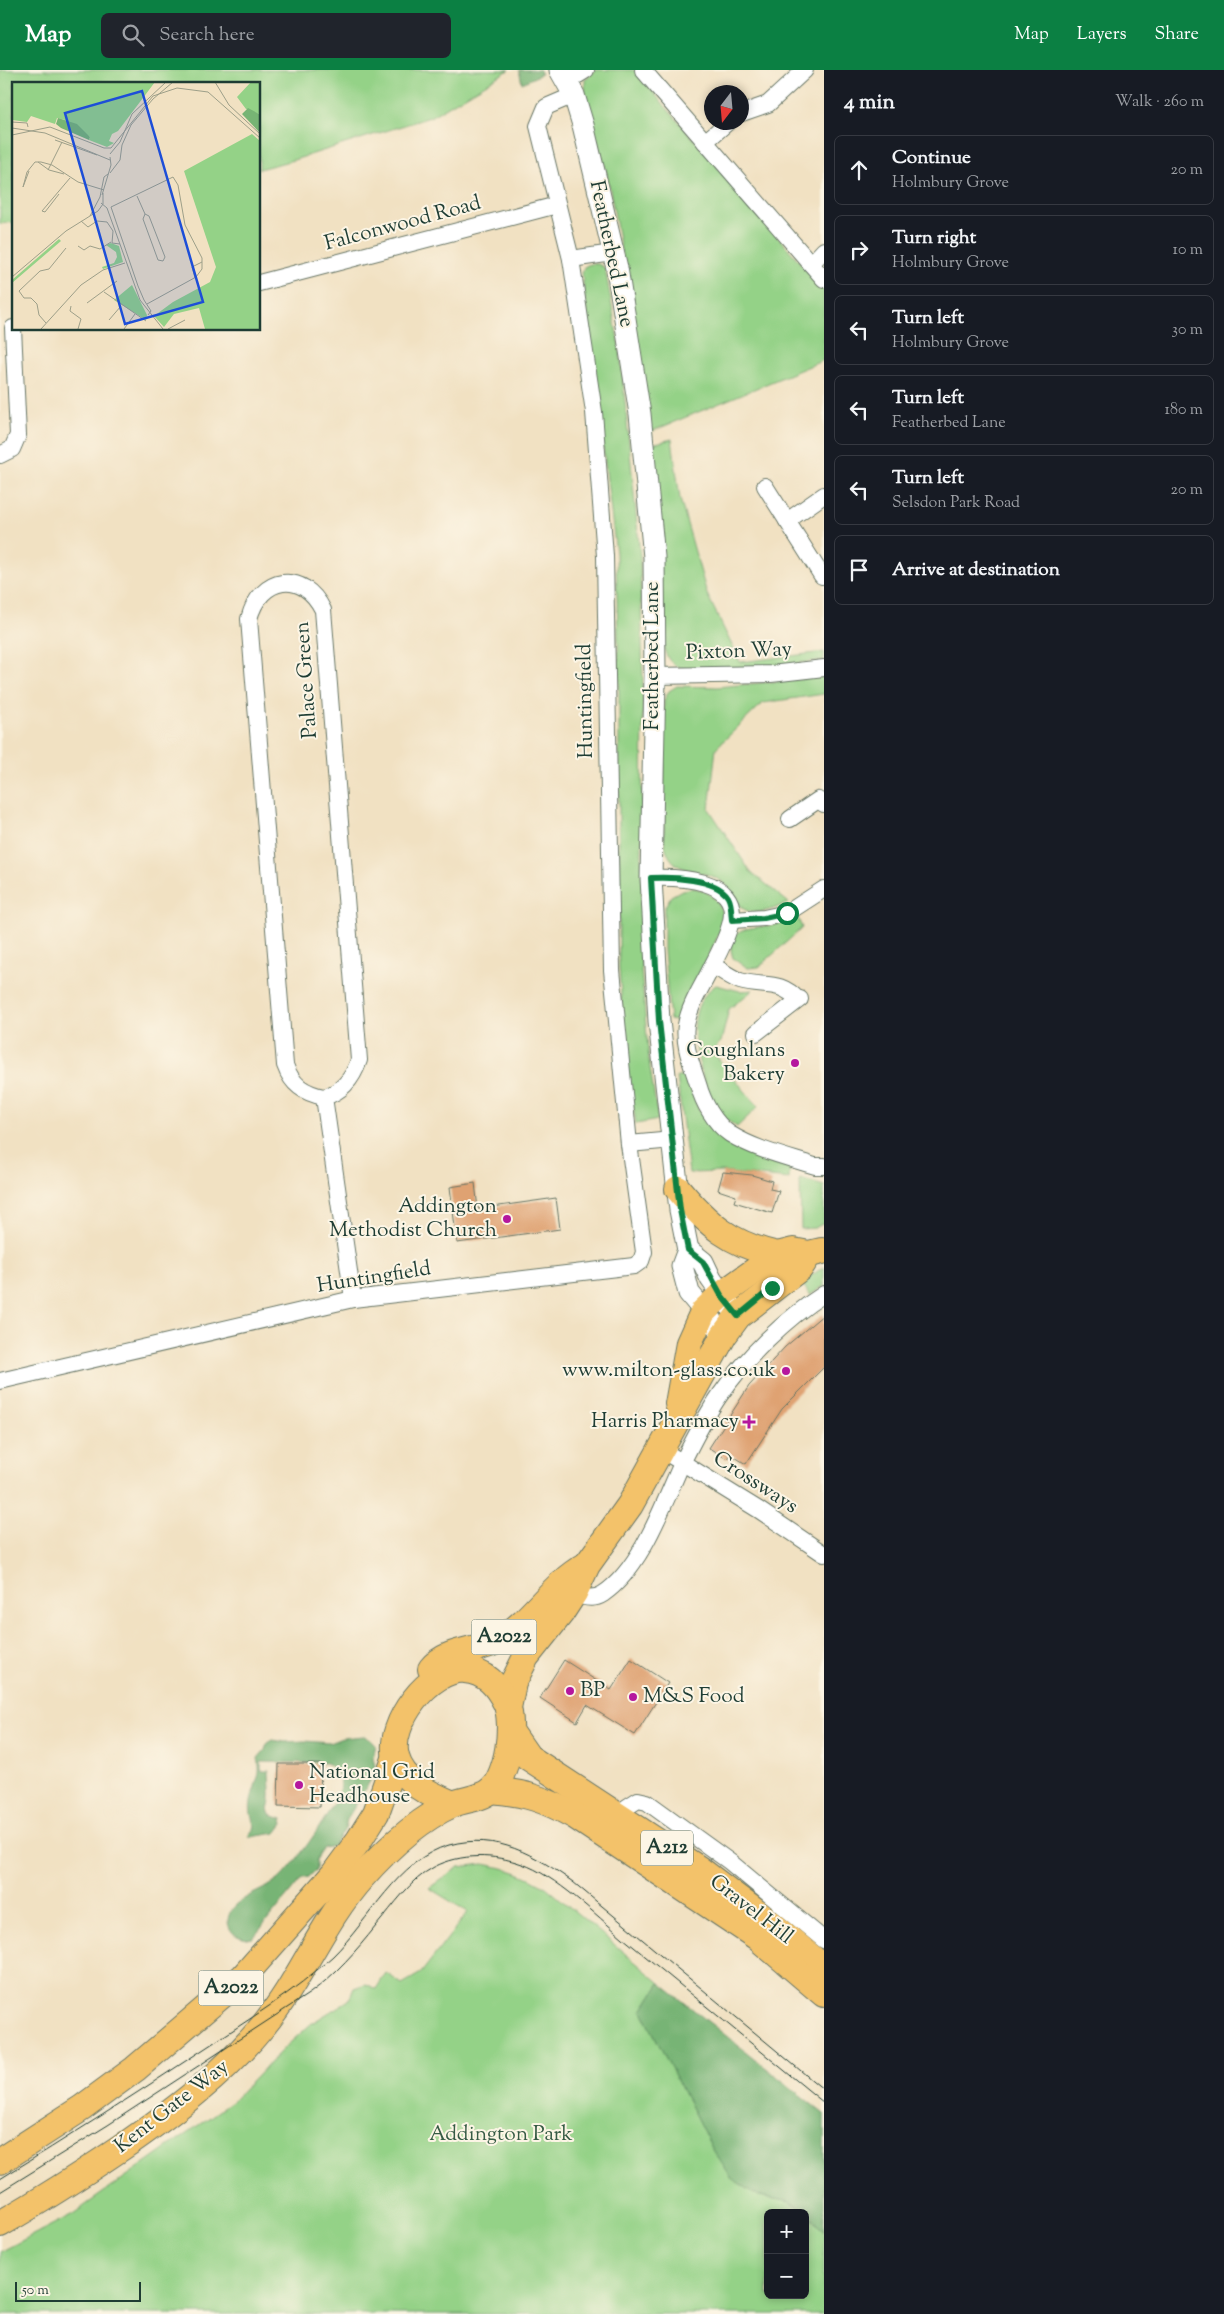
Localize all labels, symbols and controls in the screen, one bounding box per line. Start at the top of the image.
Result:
search box [101,13,451,58]
text: Map [25,18,71,52]
icon: search [119,21,147,49]
text: Search here [159,22,255,49]
text: Map [1014,22,1049,48]
text: Layers [1077,22,1127,48]
text: Share [1155,22,1199,48]
inset map [12,82,260,330]
north arrow [704,85,749,130]
text: 4 min [844,88,895,118]
text: Walk · 260 m [1115,91,1204,114]
text: Continue [892,145,971,172]
icon: ahead [845,156,873,184]
text: 20 m [1170,159,1203,182]
text: Holmbury Grove [892,172,1009,195]
street label: Featherbed Lane [581,178,641,330]
street label: Falconwood Road [321,189,485,259]
text: Turn right [892,225,976,252]
icon: right [845,236,873,264]
text: 10 m [1173,239,1203,262]
text: Holmbury Grove [892,252,1009,275]
text: Turn left [892,305,964,332]
icon: left [845,316,873,344]
text: 30 m [1172,319,1203,342]
text: Holmbury Grove [892,332,1009,355]
text: Turn left [892,385,964,412]
icon: left [845,396,873,424]
text: 180 m [1164,399,1203,422]
text: Featherbed Lane [892,412,1006,435]
text: Turn left [892,465,964,492]
icon: left [845,476,873,504]
text: 20 m [1170,479,1203,502]
text: Selsdon Park Road [892,492,1020,515]
icon: arrive [845,556,873,584]
text: Arrive at destination [892,557,1060,584]
street label: Featherbed Lane [638,581,668,731]
street label: Palace Green [288,620,326,740]
street label: Pixton Way [685,635,793,669]
street label: Huntingfield [570,643,602,759]
route start [776,902,799,925]
place label: Coughlans Bakery [686,1036,786,1090]
marker: Coughlans Bakery [789,1057,801,1069]
place label: Addington Methodist Church [329,1192,497,1246]
marker: Addington Methodist Church [501,1213,513,1225]
street label: Huntingfield [315,1254,433,1302]
route end [761,1277,784,1300]
place label: www.milton-glass.co.uk [562,1356,777,1386]
marker: www.milton-glass.co.uk [780,1365,792,1377]
place label: Harris Pharmacy [591,1407,740,1437]
marker: Harris Pharmacy [743,1416,755,1428]
street label: Crossways [706,1444,804,1522]
road number: A2022 [472,1620,536,1654]
place label: BP [580,1676,605,1706]
place label: M&S Food [643,1682,745,1712]
marker: BP [564,1685,576,1697]
marker: M&S Food [627,1691,639,1703]
place label: National Grid Headhouse [309,1758,435,1812]
marker: National Grid Headhouse [293,1779,305,1791]
road number: A212 [641,1830,693,1866]
street label: Gravel Hill [703,1868,799,1952]
road number: A2022 [198,1970,264,2006]
street label: Kent Gate Way [108,2052,236,2161]
park label: Addington Park [429,2120,573,2150]
map controls [764,2209,809,2299]
button: + [764,2209,809,2254]
button: − [764,2254,809,2299]
scale bar [15,2279,141,2302]
text: 50 m [22,2281,49,2301]

